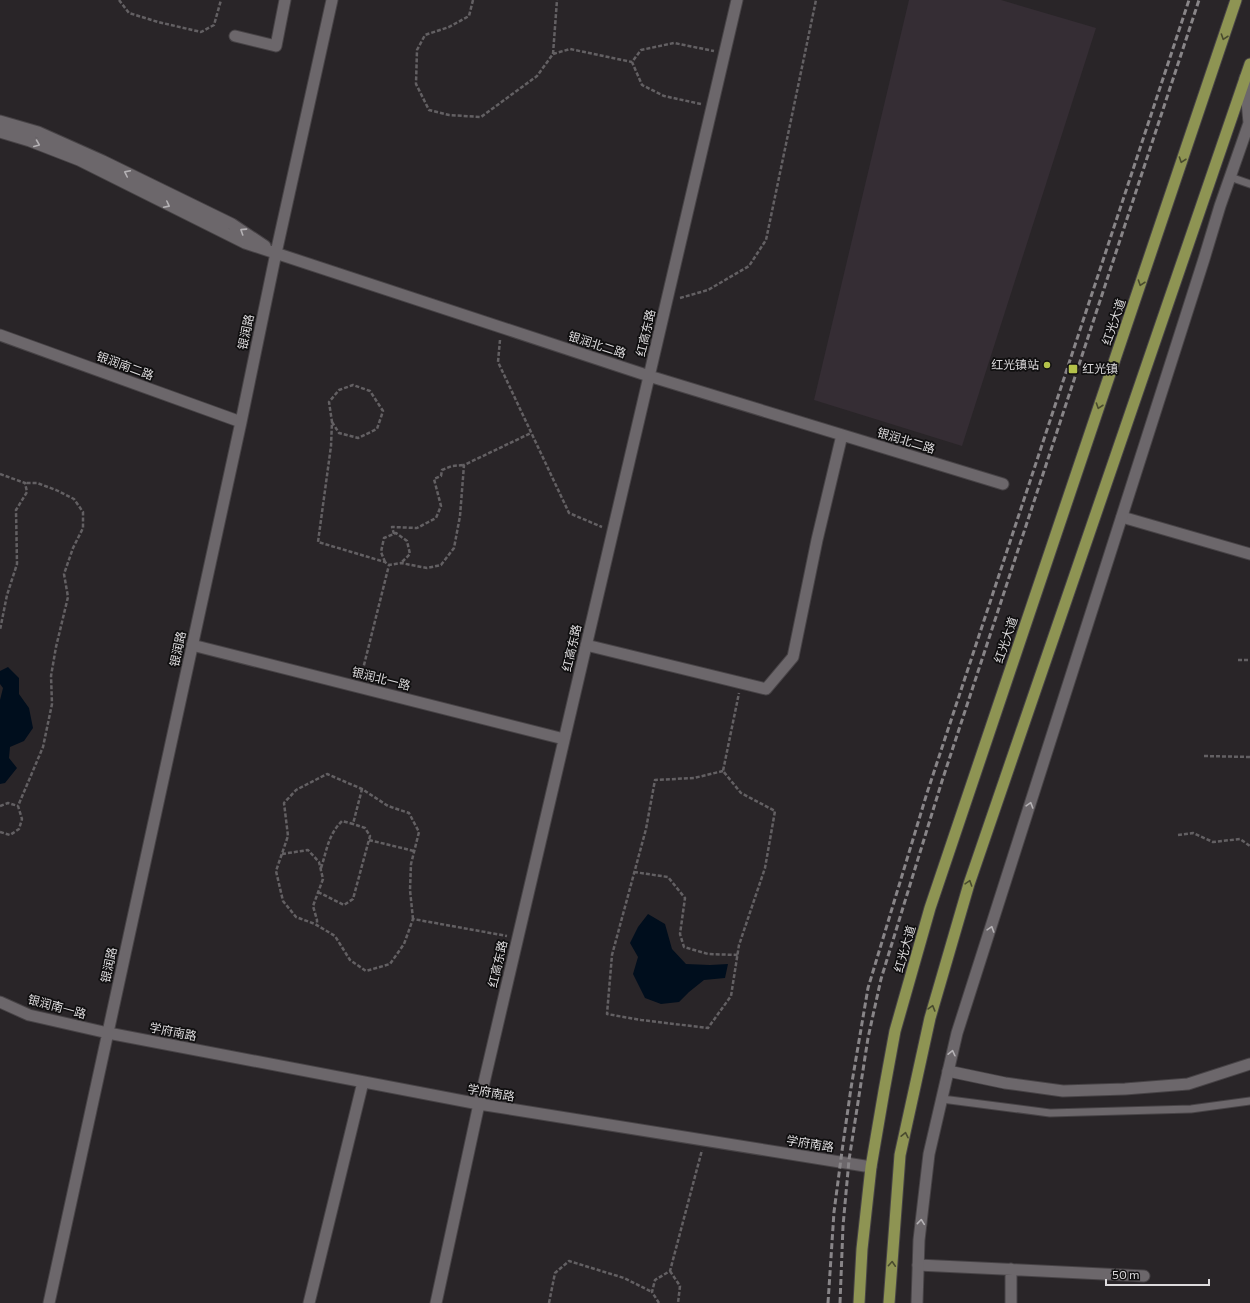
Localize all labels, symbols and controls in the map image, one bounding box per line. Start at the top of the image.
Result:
one-way arrow [1220,33,1228,40]
one-way arrow [34,139,41,147]
one-way arrow [1178,156,1187,163]
one-way arrow [124,170,132,178]
one-way arrow [163,200,171,207]
one-way arrow [240,229,247,236]
one-way arrow [1137,280,1145,287]
street label: 红光大道 [1099,297,1127,347]
street label: 红高东路 [633,308,657,358]
street label: 银润路 [234,313,256,351]
street label: 银润北二路 [567,328,628,360]
street label: 银润南二路 [95,348,156,382]
place label: 红光镇站 [991,357,1039,371]
marker: 红光镇站 [1042,360,1052,370]
place label: 红光镇 [1082,361,1118,375]
marker: 红光镇 [1067,363,1079,375]
one-way arrow [1095,403,1104,410]
street label: 银润北二路 [876,425,937,456]
street label: 红光大道 [991,615,1019,665]
street label: 红高东路 [559,623,583,673]
street label: 银润路 [166,630,188,668]
street label: 银润北一路 [350,664,412,692]
one-way arrow [1025,802,1034,809]
one-way arrow [964,880,973,887]
street label: 红光大道 [891,924,917,974]
one-way arrow [986,926,995,933]
street label: 红高东路 [485,939,509,989]
street label: 银润路 [97,946,119,984]
street label: 银润南一路 [26,992,88,1021]
one-way arrow [927,1005,936,1012]
street label: 学府南路 [148,1020,198,1042]
one-way arrow [948,1050,956,1056]
street label: 学府南路 [466,1081,516,1103]
street label: 学府南路 [785,1132,835,1154]
one-way arrow [900,1132,908,1138]
one-way arrow [916,1219,925,1225]
one-way arrow [888,1261,897,1267]
scale bar [1106,1261,1209,1287]
text: 50 m [1112,1267,1140,1281]

